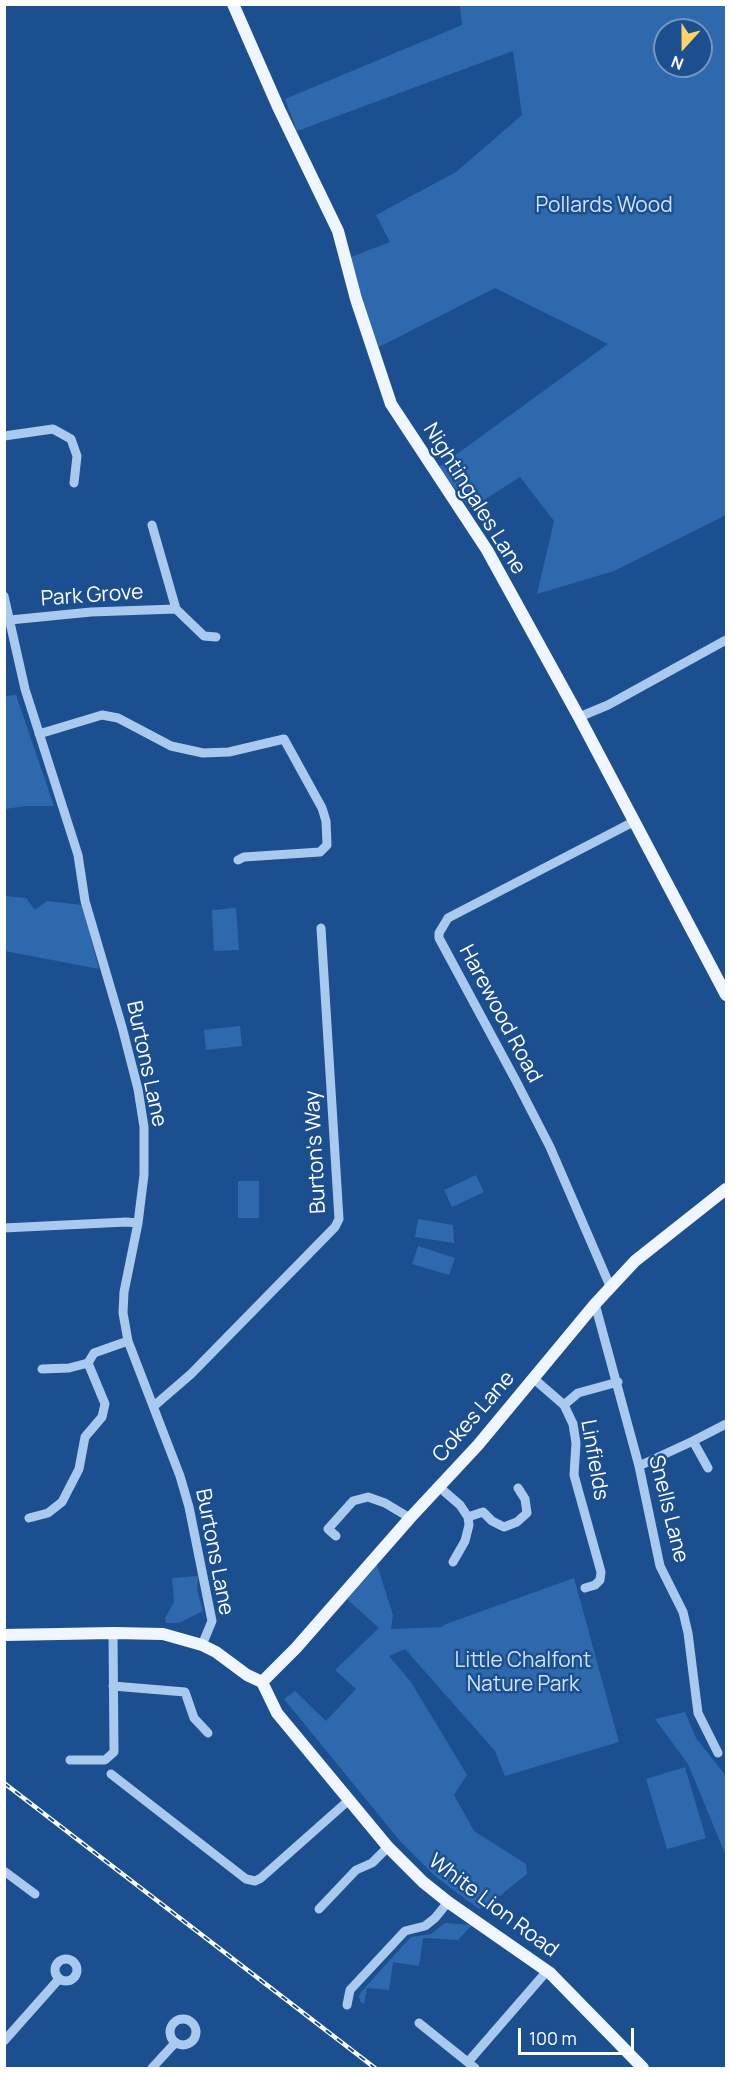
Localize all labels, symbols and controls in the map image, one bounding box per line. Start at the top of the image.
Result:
north arrow [653,18,713,78]
text: N [668,51,687,75]
park label: Pollards Wood [535,193,673,219]
street label: Nightingales Lane [417,419,531,579]
street label: Park Grove [40,580,144,612]
street label: Harewood Road [453,941,547,1087]
street label: Burtons Lane [120,999,172,1129]
street label: Burton's Way [300,1090,332,1214]
street label: Cokes Lane [428,1366,520,1468]
street label: Linfields [575,1418,613,1502]
street label: Snells Lane [643,1453,693,1565]
street label: Burtons Lane [189,1487,239,1617]
park label: Little Chalfont Nature Park [455,1648,591,1698]
street label: White Lion Road [423,1849,563,1963]
scale bar [521,2016,636,2054]
text: 100 m [529,2026,577,2050]

